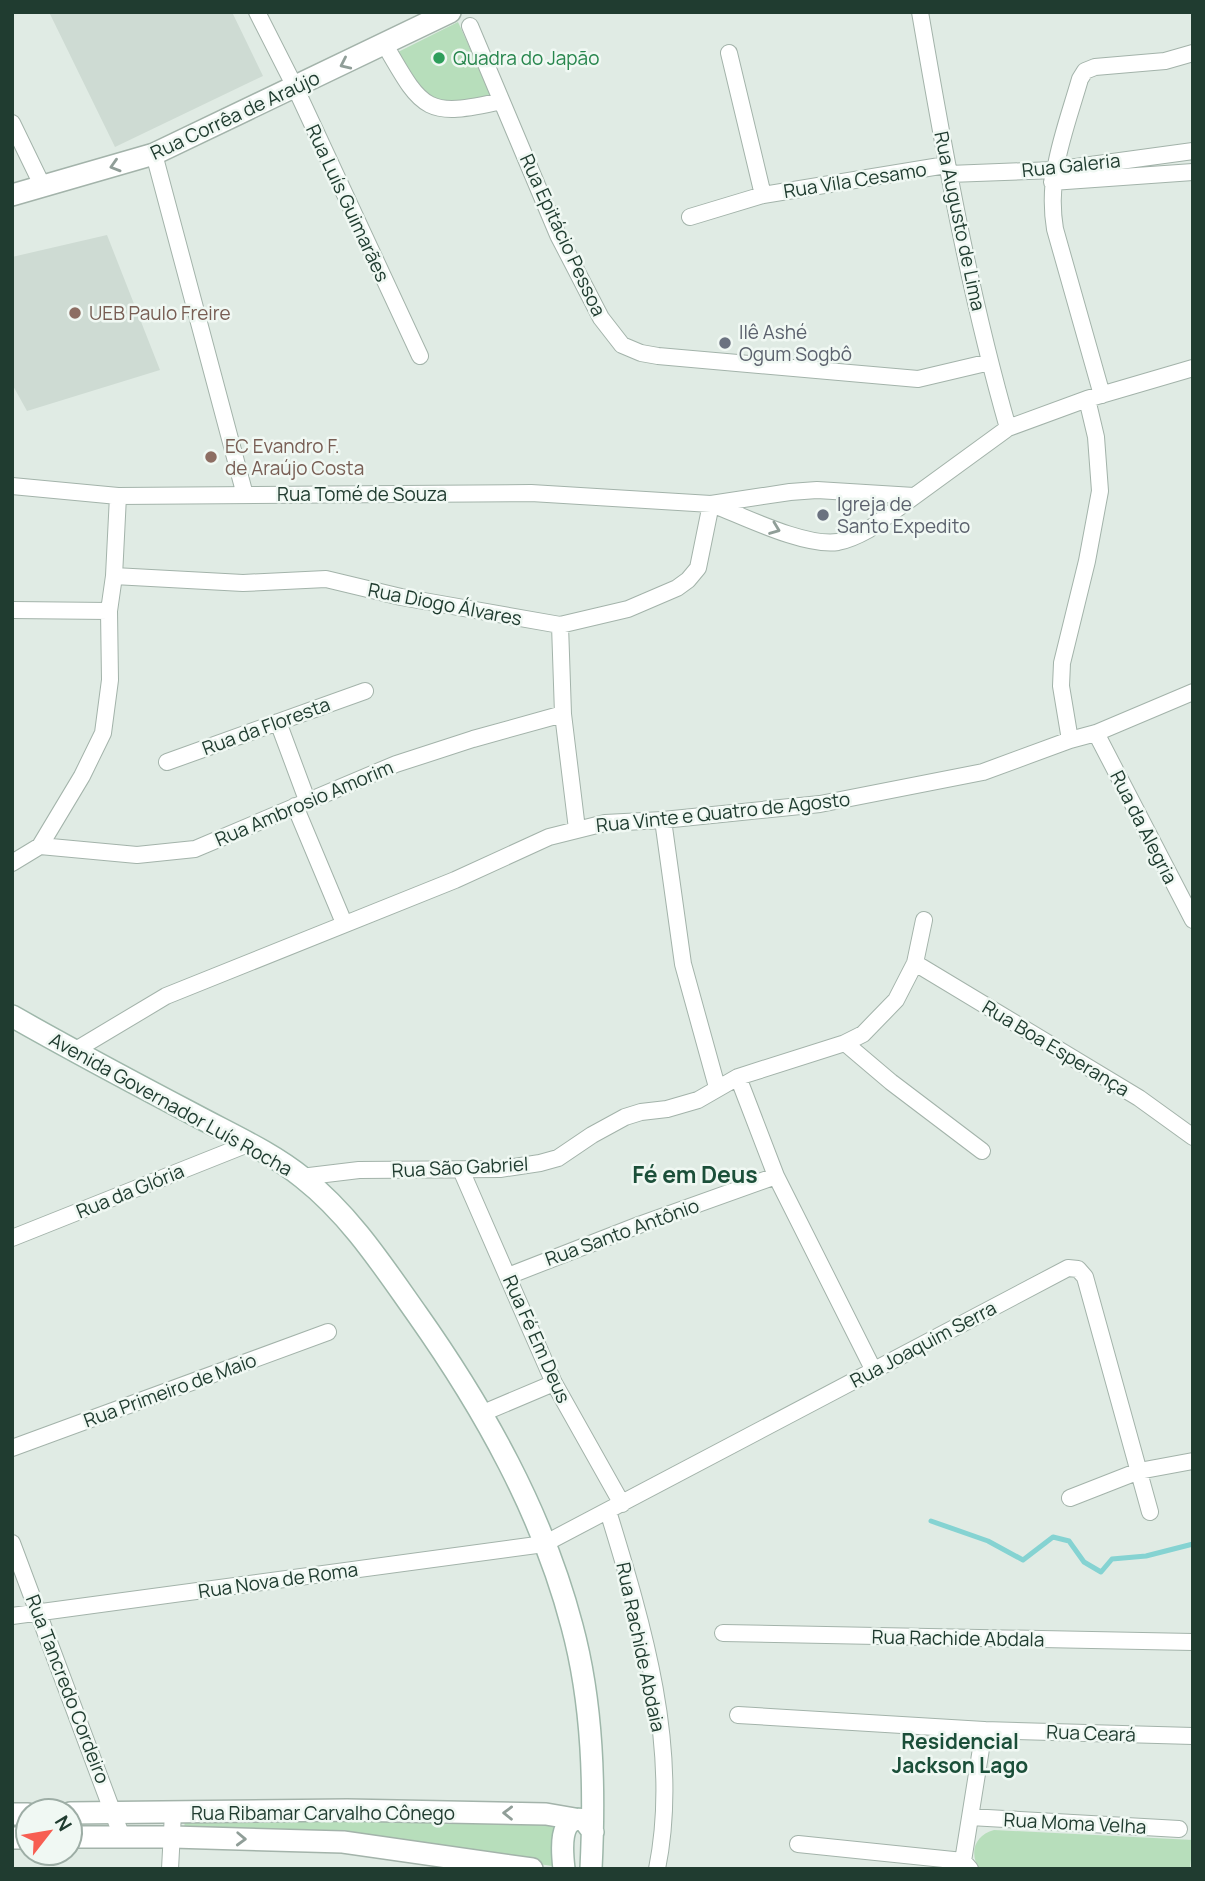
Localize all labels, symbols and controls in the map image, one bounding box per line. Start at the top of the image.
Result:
place label: Quadra do Japão [453,45,599,71]
marker: Quadra do Japão [431,50,447,66]
one-way arrow [340,55,352,69]
street label: Rua Corrêa de Araújo [146,64,324,166]
street label: Rua Luís Guimarães [300,120,396,286]
street label: Rua Augusto de Lima [928,129,992,313]
street label: Rua Galeria [1020,147,1122,183]
street label: Rua Epitácio Pessoa [514,150,612,320]
street label: Rua Vila Cesamo [782,156,928,204]
one-way arrow [109,158,121,173]
place label: UEB Paulo Freire [89,300,231,326]
marker: UEB Paulo Freire [67,305,83,321]
place label: Ilê Ashé Ogum Sogbô [739,319,852,367]
marker: Ilê Ashé Ogum Sogbô [717,335,733,351]
place label: EC Evandro F. de Araújo Costa [225,433,364,481]
marker: EC Evandro F. de Araújo Costa [203,449,219,465]
street label: Rua Tomé de Souza [277,481,447,507]
place label: Igreja de Santo Expedito [837,491,970,539]
marker: Igreja de Santo Expedito [815,507,831,523]
one-way arrow [769,520,781,534]
street label: Rua Diogo Álvares [366,576,524,632]
street label: Rua da Floresta [198,691,334,761]
street label: Rua Ambrosio Amorim [211,754,397,852]
street label: Rua da Alegria [1104,766,1184,888]
street label: Rua Vinte e Quatro de Agosto [595,786,851,838]
street label: Rua Boa Esperança [978,994,1134,1102]
street label: Avenida Governador Luís Rocha [45,1026,297,1182]
street label: Rua São Gabriel [391,1150,529,1184]
street label: Rua da Glória [72,1158,188,1224]
district label: Fé em Deus [632,1158,758,1190]
street label: Rua Santo Antônio [541,1192,703,1272]
street label: Rua Fé Em Deus [497,1271,577,1407]
street label: Rua Joaquim Serra [845,1295,1001,1393]
street label: Rua Primeiro de Maio [80,1347,260,1433]
street label: Rua Nova de Roma [196,1556,360,1604]
street label: Rua Rachide Abdaia [610,1560,672,1734]
street label: Rua Tancredo Cordeiro [20,1591,116,1787]
street label: Rua Rachide Abdala [871,1623,1045,1653]
street label: Rua Ceará [1046,1718,1136,1748]
district label: Residencial Jackson Lago [892,1727,1028,1779]
north arrow [14,1797,84,1867]
street label: Rua Ribamar Carvalho Cônego [191,1800,455,1826]
one-way arrow [502,1806,513,1821]
street label: Rua Moma Velha [1003,1806,1147,1840]
text: N [49,1811,78,1836]
one-way arrow [236,1831,247,1846]

